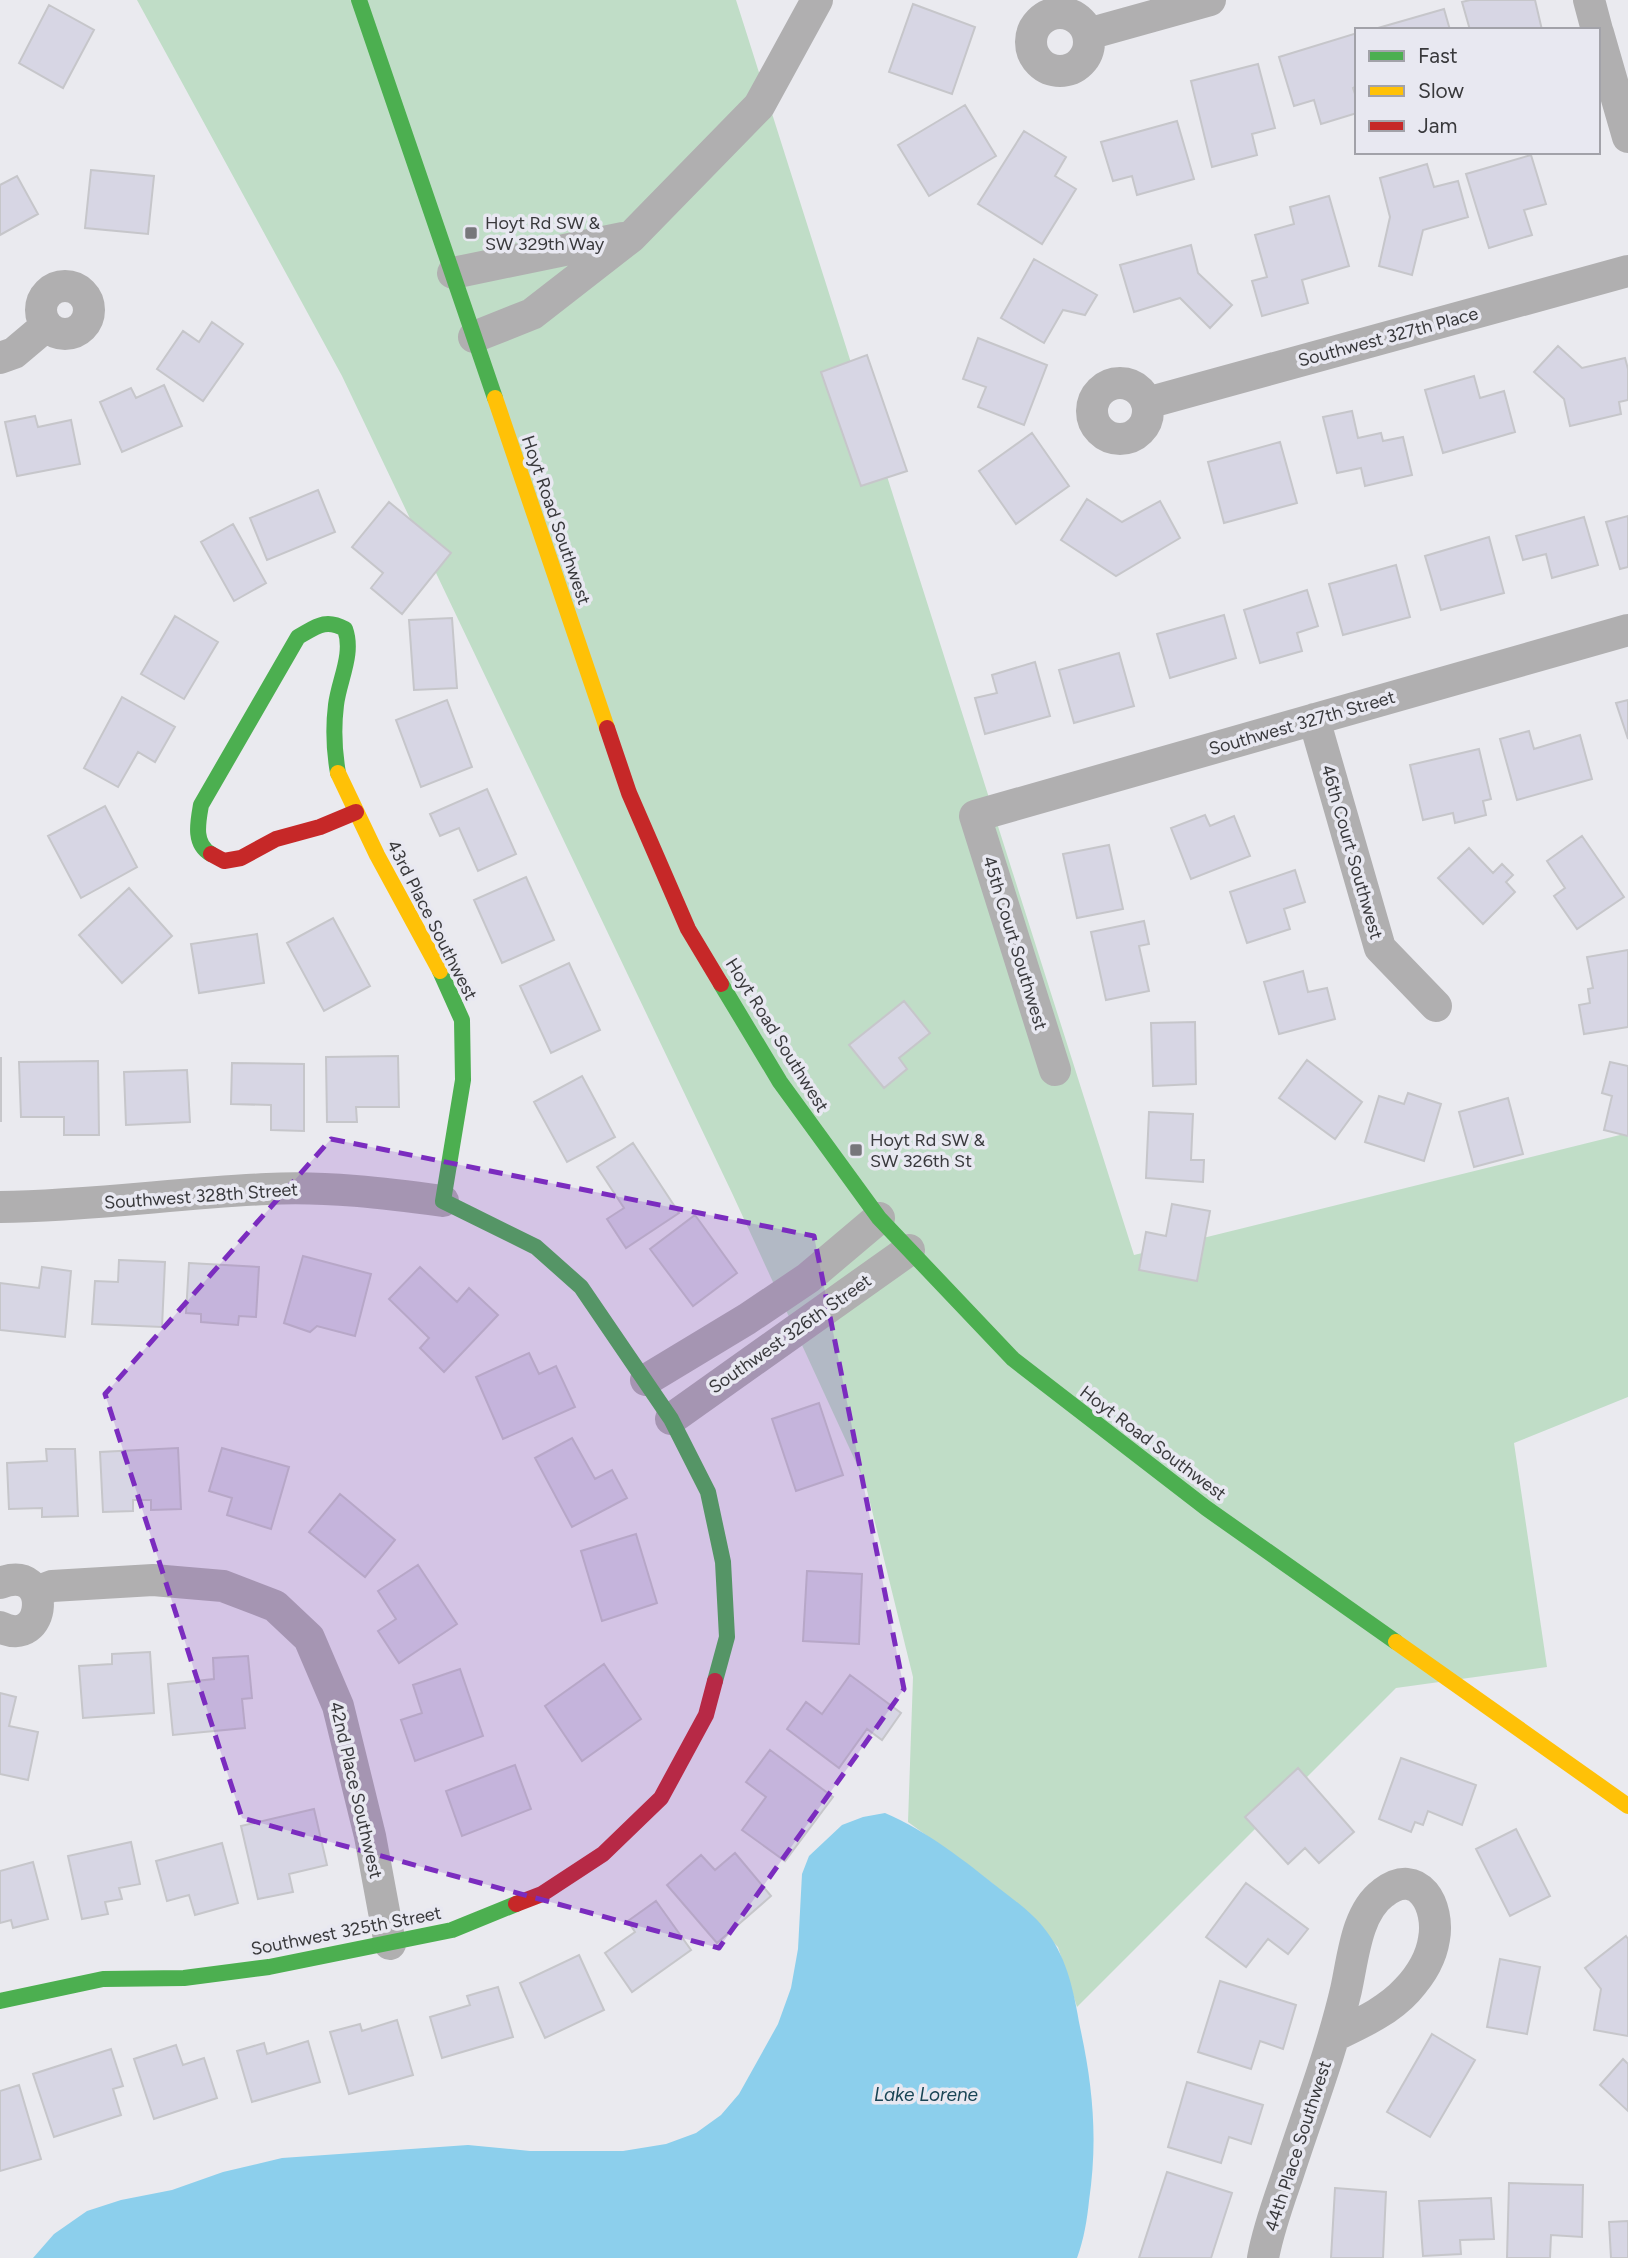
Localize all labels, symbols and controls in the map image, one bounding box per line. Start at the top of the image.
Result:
legend [1355,28,1600,154]
text: Fast [1418,43,1458,68]
text: Slow [1418,78,1464,103]
text: Jam [1418,113,1457,138]
place label: Hoyt Rd SW & SW 329th Way [485,212,605,255]
marker: Hoyt Rd SW & SW 329th Way [463,225,479,241]
street label: Southwest 327th Place [1296,302,1481,372]
street label: Hoyt Road Southwest [517,433,595,608]
street label: Southwest 327th Street [1206,686,1398,760]
street label: 46th Court Southwest [1317,762,1388,942]
street label: 43rd Place Southwest [382,836,482,1004]
street label: 45th Court Southwest [978,853,1052,1033]
street label: Hoyt Road Southwest [721,954,833,1116]
place label: Hoyt Rd SW & SW 326th St [870,1129,985,1172]
marker: Hoyt Rd SW & SW 326th St [848,1142,864,1158]
street label: Southwest 328th Street [103,1178,299,1214]
street label: Southwest 326th Street [704,1269,876,1398]
street label: Hoyt Road Southwest [1076,1381,1231,1505]
street label: 42nd Place Southwest [325,1699,387,1881]
street label: Southwest 325th Street [249,1902,443,1960]
street label: 44th Place Southwest [1260,2058,1336,2234]
water label: Lake Lorene [874,2083,979,2106]

